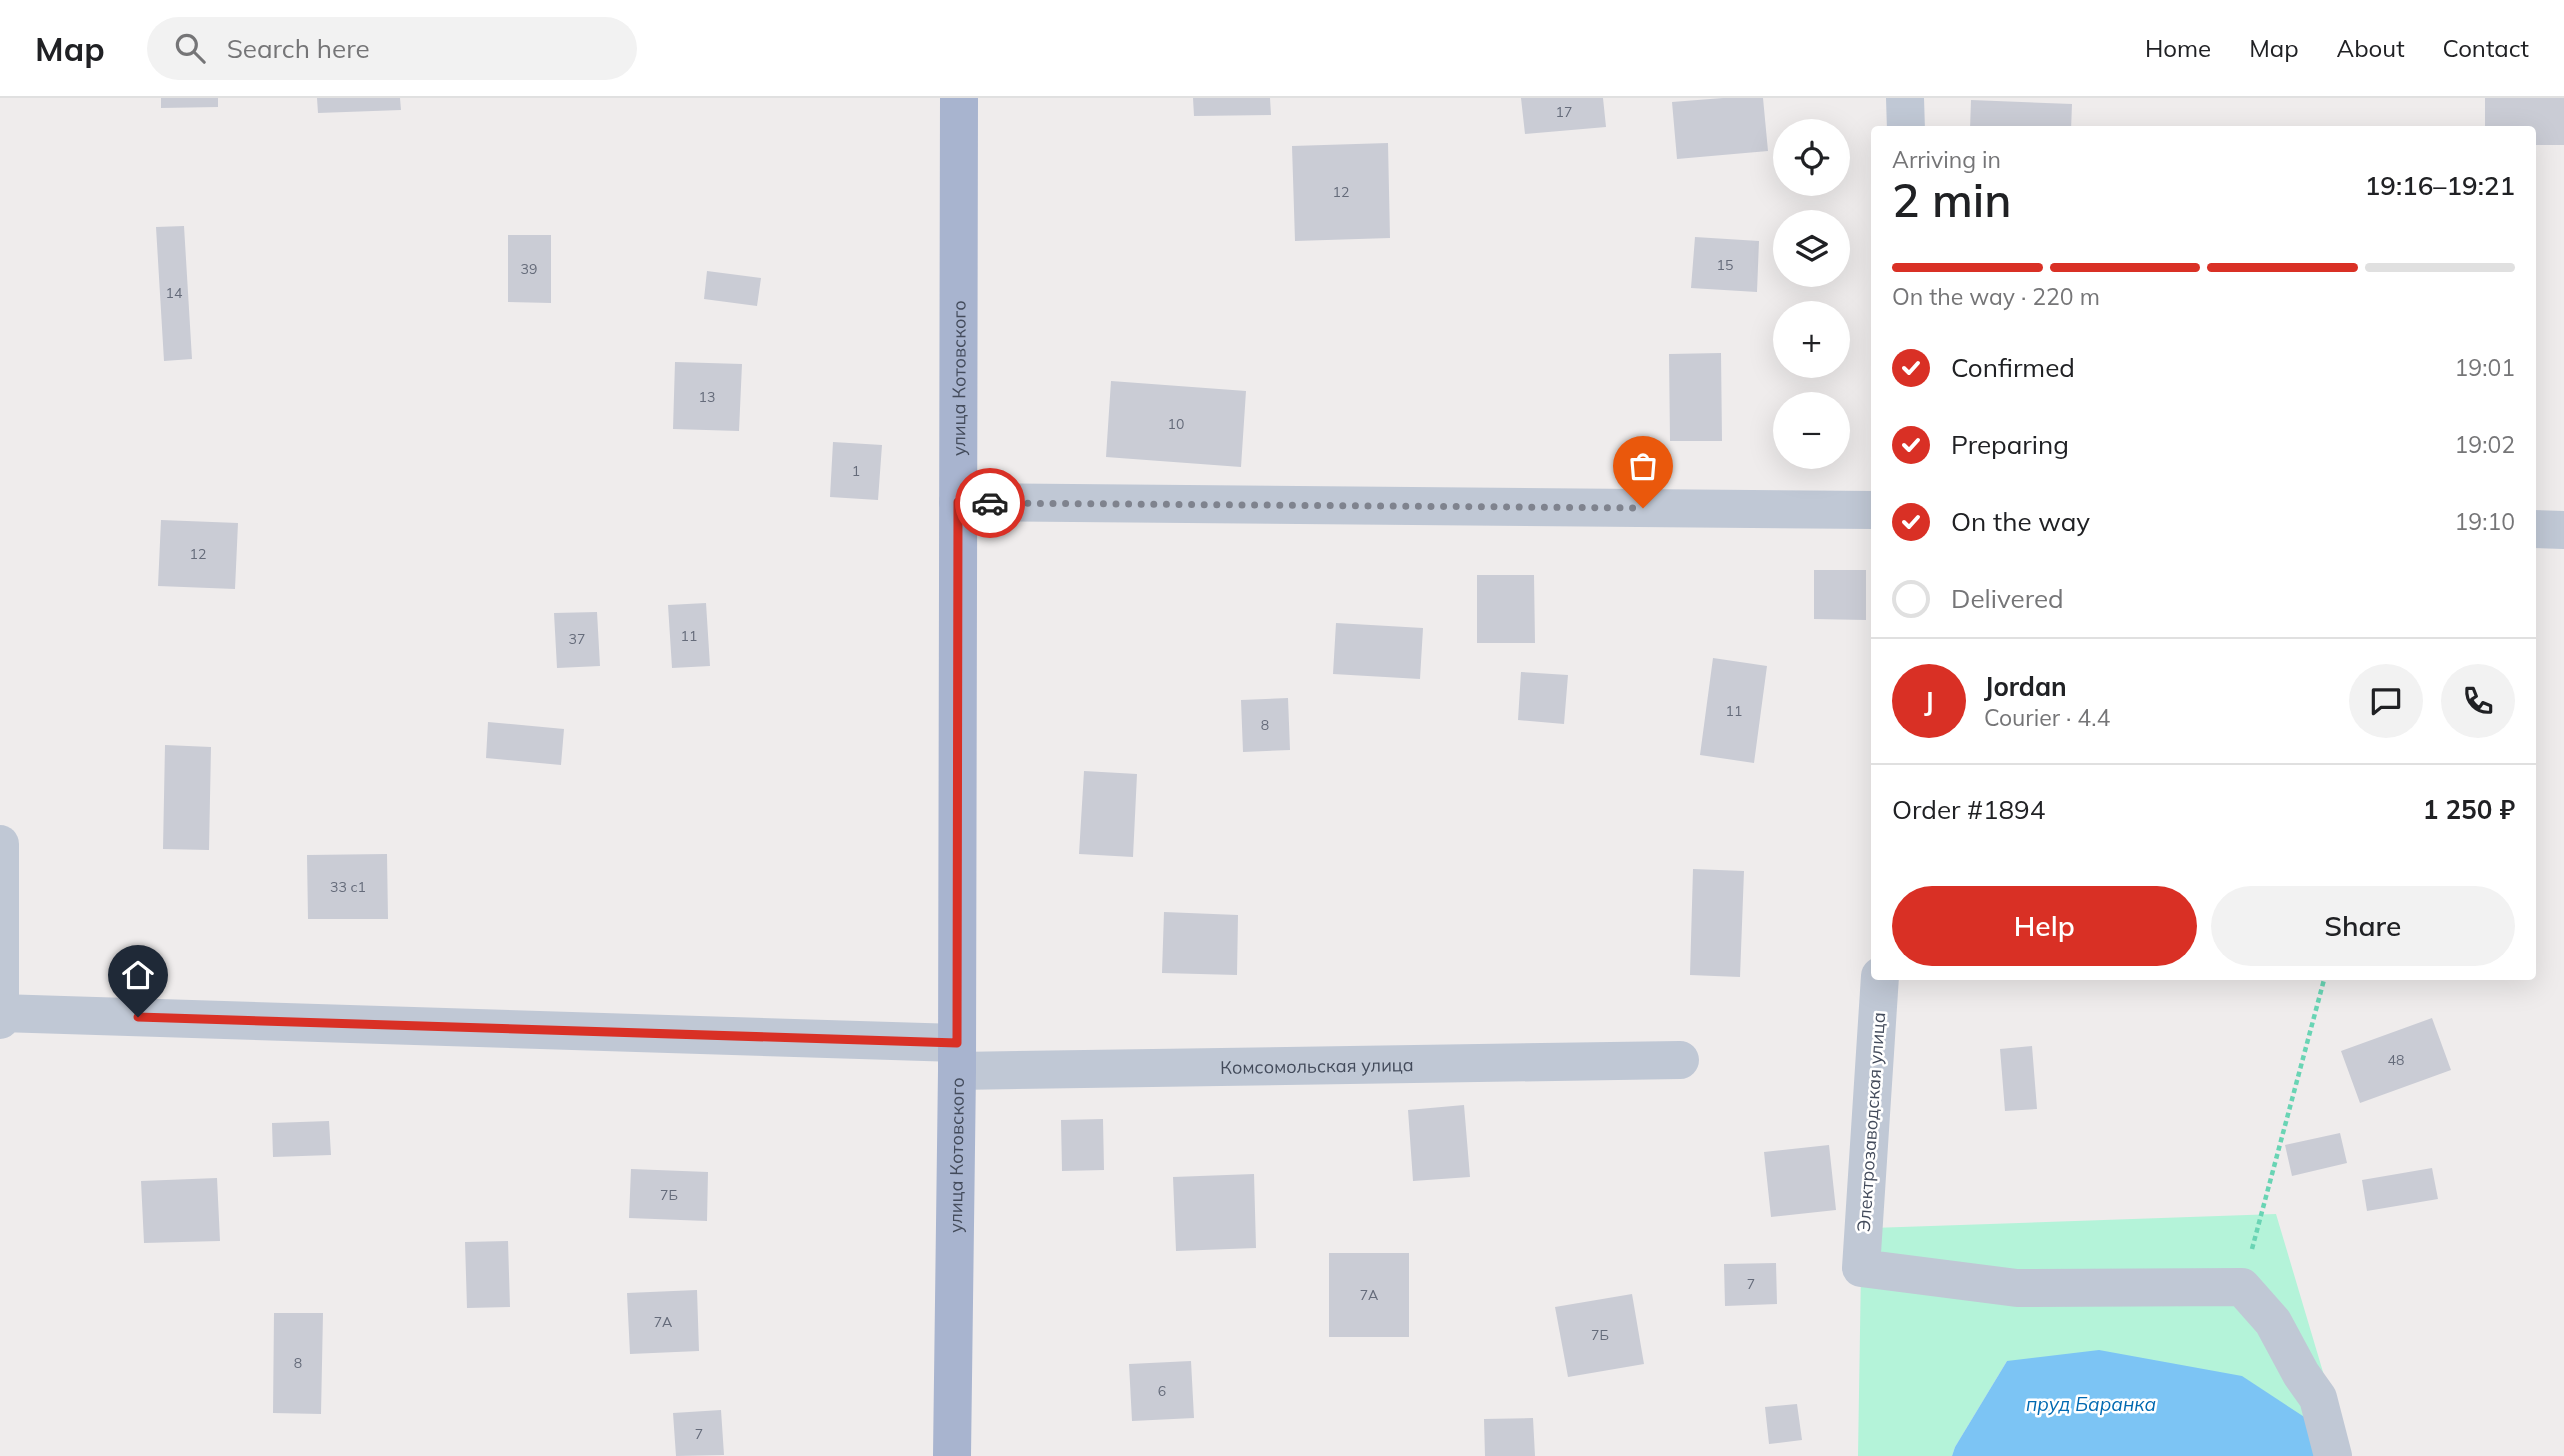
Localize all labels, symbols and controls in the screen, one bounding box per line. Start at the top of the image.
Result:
search box [147,17,637,80]
text: Map [35,28,105,69]
icon: search [171,29,209,67]
text: Search here [227,32,370,65]
text: Home [2145,33,2211,63]
text: Map [2249,33,2299,63]
text: About [2337,33,2405,63]
text: Contact [2443,33,2529,63]
house number: 17 [1556,103,1572,121]
map controls [1773,119,1850,469]
button: locate [1773,119,1850,196]
text: Arriving in [1892,145,2001,174]
text: 19:16–19:21 [2365,169,2515,202]
text: 2 min [1892,171,2011,229]
house number: 12 [1333,183,1349,201]
button: layers [1773,210,1850,287]
house number: 15 [1717,256,1733,274]
house number: 39 [521,260,537,278]
text: On the way · 220 m [1892,282,2100,311]
house number: 14 [166,284,183,302]
street label: улица Котовского [947,300,970,456]
button: + [1773,301,1850,378]
icon: check [1892,349,1930,387]
text: Confirmed [1951,351,2075,384]
text: 19:01 [2455,353,2515,382]
house number: 13 [699,388,715,406]
button: − [1773,392,1850,469]
house number: 10 [1168,415,1184,433]
icon: check [1892,426,1930,464]
text: Preparing [1951,428,2069,461]
text: 19:02 [2455,430,2515,459]
pin [1613,436,1673,508]
icon: bag [1624,447,1662,485]
house number: 1 [852,462,860,480]
courier [955,468,1025,538]
icon: car [971,484,1009,522]
icon: check [1892,503,1930,541]
text: On the way [1951,505,2090,538]
text: 19:10 [2455,507,2515,536]
house number: 12 [190,545,206,563]
text: Delivered [1951,582,2064,615]
house number: 11 [681,627,697,645]
house number: 37 [569,630,585,648]
button: chat [2349,664,2423,738]
button: phone [2441,664,2515,738]
text: Jordan [1984,670,2067,703]
text: J [1924,685,1934,718]
house number: 11 [1726,702,1742,720]
text: Courier · 4.4 [1984,703,2110,732]
house number: 8 [1261,716,1269,734]
text: Order #1894 [1892,793,2045,826]
text: 1 250 ₽ [2423,793,2515,826]
house number: 33 с1 [330,878,366,896]
button: Help [1892,886,2197,966]
button: Share [2211,886,2515,966]
pin [108,945,168,1017]
icon: home [119,956,157,994]
street label: Электрозаводская улица [1852,1011,1890,1233]
house number: 48 [2388,1051,2404,1069]
street label: Комсомольская улица [1220,1053,1414,1078]
street label: улица Котовского [943,1077,968,1233]
house number: 7Б [660,1186,678,1204]
house number: 7 [1747,1275,1755,1293]
house number: 7А [1360,1286,1379,1304]
house number: 7А [654,1313,673,1331]
house number: 7Б [1591,1326,1609,1344]
house number: 8 [294,1354,302,1372]
house number: 6 [1158,1382,1166,1400]
water label: пруд Баранка [2026,1392,2156,1416]
house number: 7 [695,1425,703,1443]

